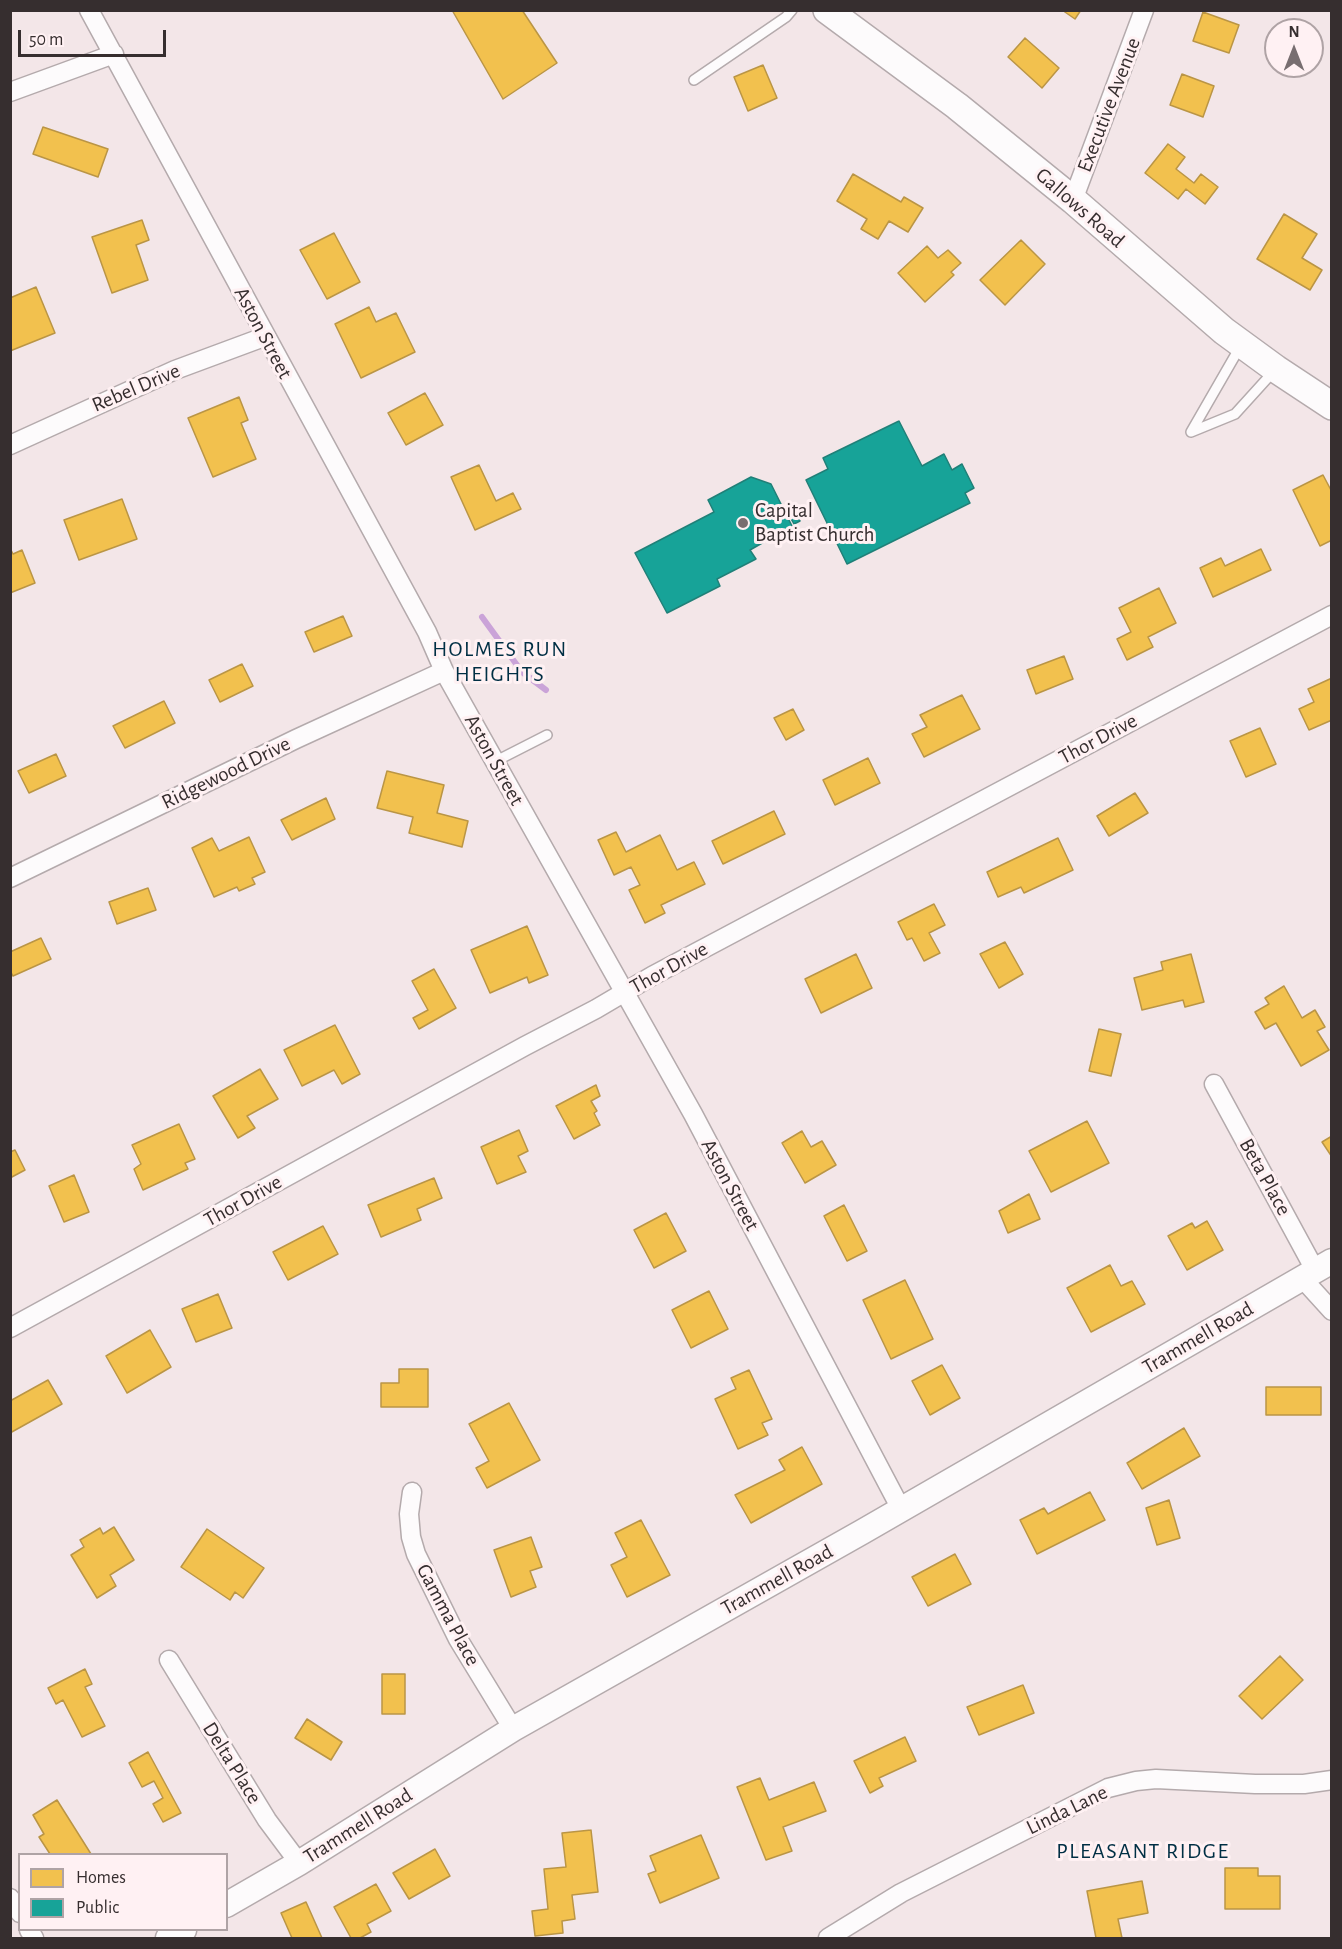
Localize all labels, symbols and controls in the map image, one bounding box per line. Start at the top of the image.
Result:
scale bar [21,18,170,56]
north arrow [1264,18,1324,78]
text: N [1288,24,1300,40]
text: 50 m [29,31,63,49]
street label: Executive Avenue [1072,34,1146,176]
street label: Gallows Road [1030,163,1130,253]
street label: Aston Street [228,283,298,383]
street label: Rebel Drive [88,358,184,418]
place label: Capital Baptist Church [755,498,874,548]
marker: Capital Baptist Church [736,516,750,530]
district label: HOLMES RUN HEIGHTS [432,636,568,688]
street label: Thor Drive [1055,708,1141,770]
street label: Aston Street [459,710,529,810]
street label: Ridgewood Drive [158,731,294,815]
street label: Thor Drive [626,936,712,1000]
street label: Beta Place [1234,1134,1296,1220]
street label: Aston Street [695,1135,765,1235]
street label: Thor Drive [200,1169,286,1233]
street label: Trammell Road [1138,1296,1258,1380]
street label: Trammell Road [717,1539,837,1621]
street label: Gamma Place [411,1560,485,1670]
street label: Delta Place [197,1717,267,1809]
street label: Linda Lane [1022,1780,1112,1840]
street label: Trammell Road [299,1783,417,1869]
district label: PLEASANT RIDGE [1056,1838,1230,1864]
legend [18,1853,228,1931]
text: Homes [76,1869,126,1887]
text: Public [76,1899,119,1917]

